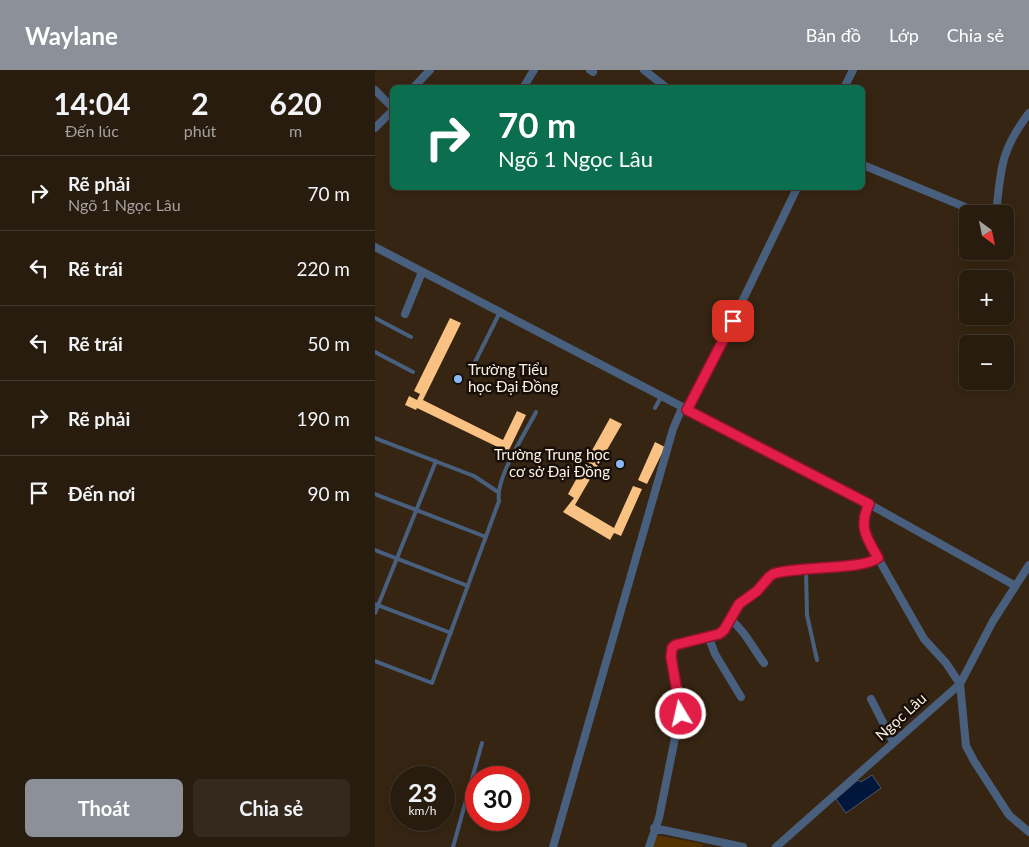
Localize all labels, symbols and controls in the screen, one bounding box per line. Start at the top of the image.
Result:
text: Waylane [25,21,118,50]
text: Bản đồ [806,24,861,46]
text: Lớp [889,24,919,46]
text: Chia sẻ [947,24,1004,46]
text: 14:04 [53,85,131,121]
text: 2 [191,85,209,121]
text: 620 [270,85,322,121]
text: 70 m [498,103,576,145]
icon: right [415,105,480,170]
text: Đến lúc [65,121,119,140]
text: phút [184,121,216,140]
text: m [289,121,302,140]
text: Ngõ 1 Ngọc Lâu [498,145,653,172]
text: Rẽ phải [68,172,130,195]
icon: right [25,179,53,207]
text: 70 m [307,182,350,205]
text: Ngõ 1 Ngọc Lâu [68,195,181,214]
north arrow [959,205,1014,260]
map controls [959,205,1014,390]
icon: left [25,254,53,282]
text: Rẽ trái [68,257,123,280]
text: 220 m [296,257,350,280]
button: + [959,270,1014,325]
pin [712,300,754,342]
icon: arrive [719,307,747,335]
icon: left [25,329,53,357]
text: Rẽ trái [68,332,123,355]
text: 50 m [307,332,350,355]
button: − [959,335,1014,390]
place label: Trường Tiểu học Đại Đồng [468,360,558,395]
marker: Trường Tiểu học Đại Đồng [452,373,464,385]
icon: right [25,404,53,432]
text: Rẽ phải [68,407,130,430]
text: 190 m [296,407,350,430]
place label: Trường Trung học cơ sở Đại Đồng [494,445,610,480]
marker: Trường Trung học cơ sở Đại Đồng [614,458,626,470]
icon: arrive [25,479,53,507]
text: Đến nơi [68,482,135,505]
text: 90 m [307,482,350,505]
position arrow [654,687,706,739]
street label: Ngọc Lâu [871,689,929,744]
speed limit sign: 30 [465,766,530,831]
text: 23 [408,777,437,807]
button: Thoát [25,779,183,837]
button: Chia sẻ [193,779,350,837]
text: km/h [408,803,437,818]

